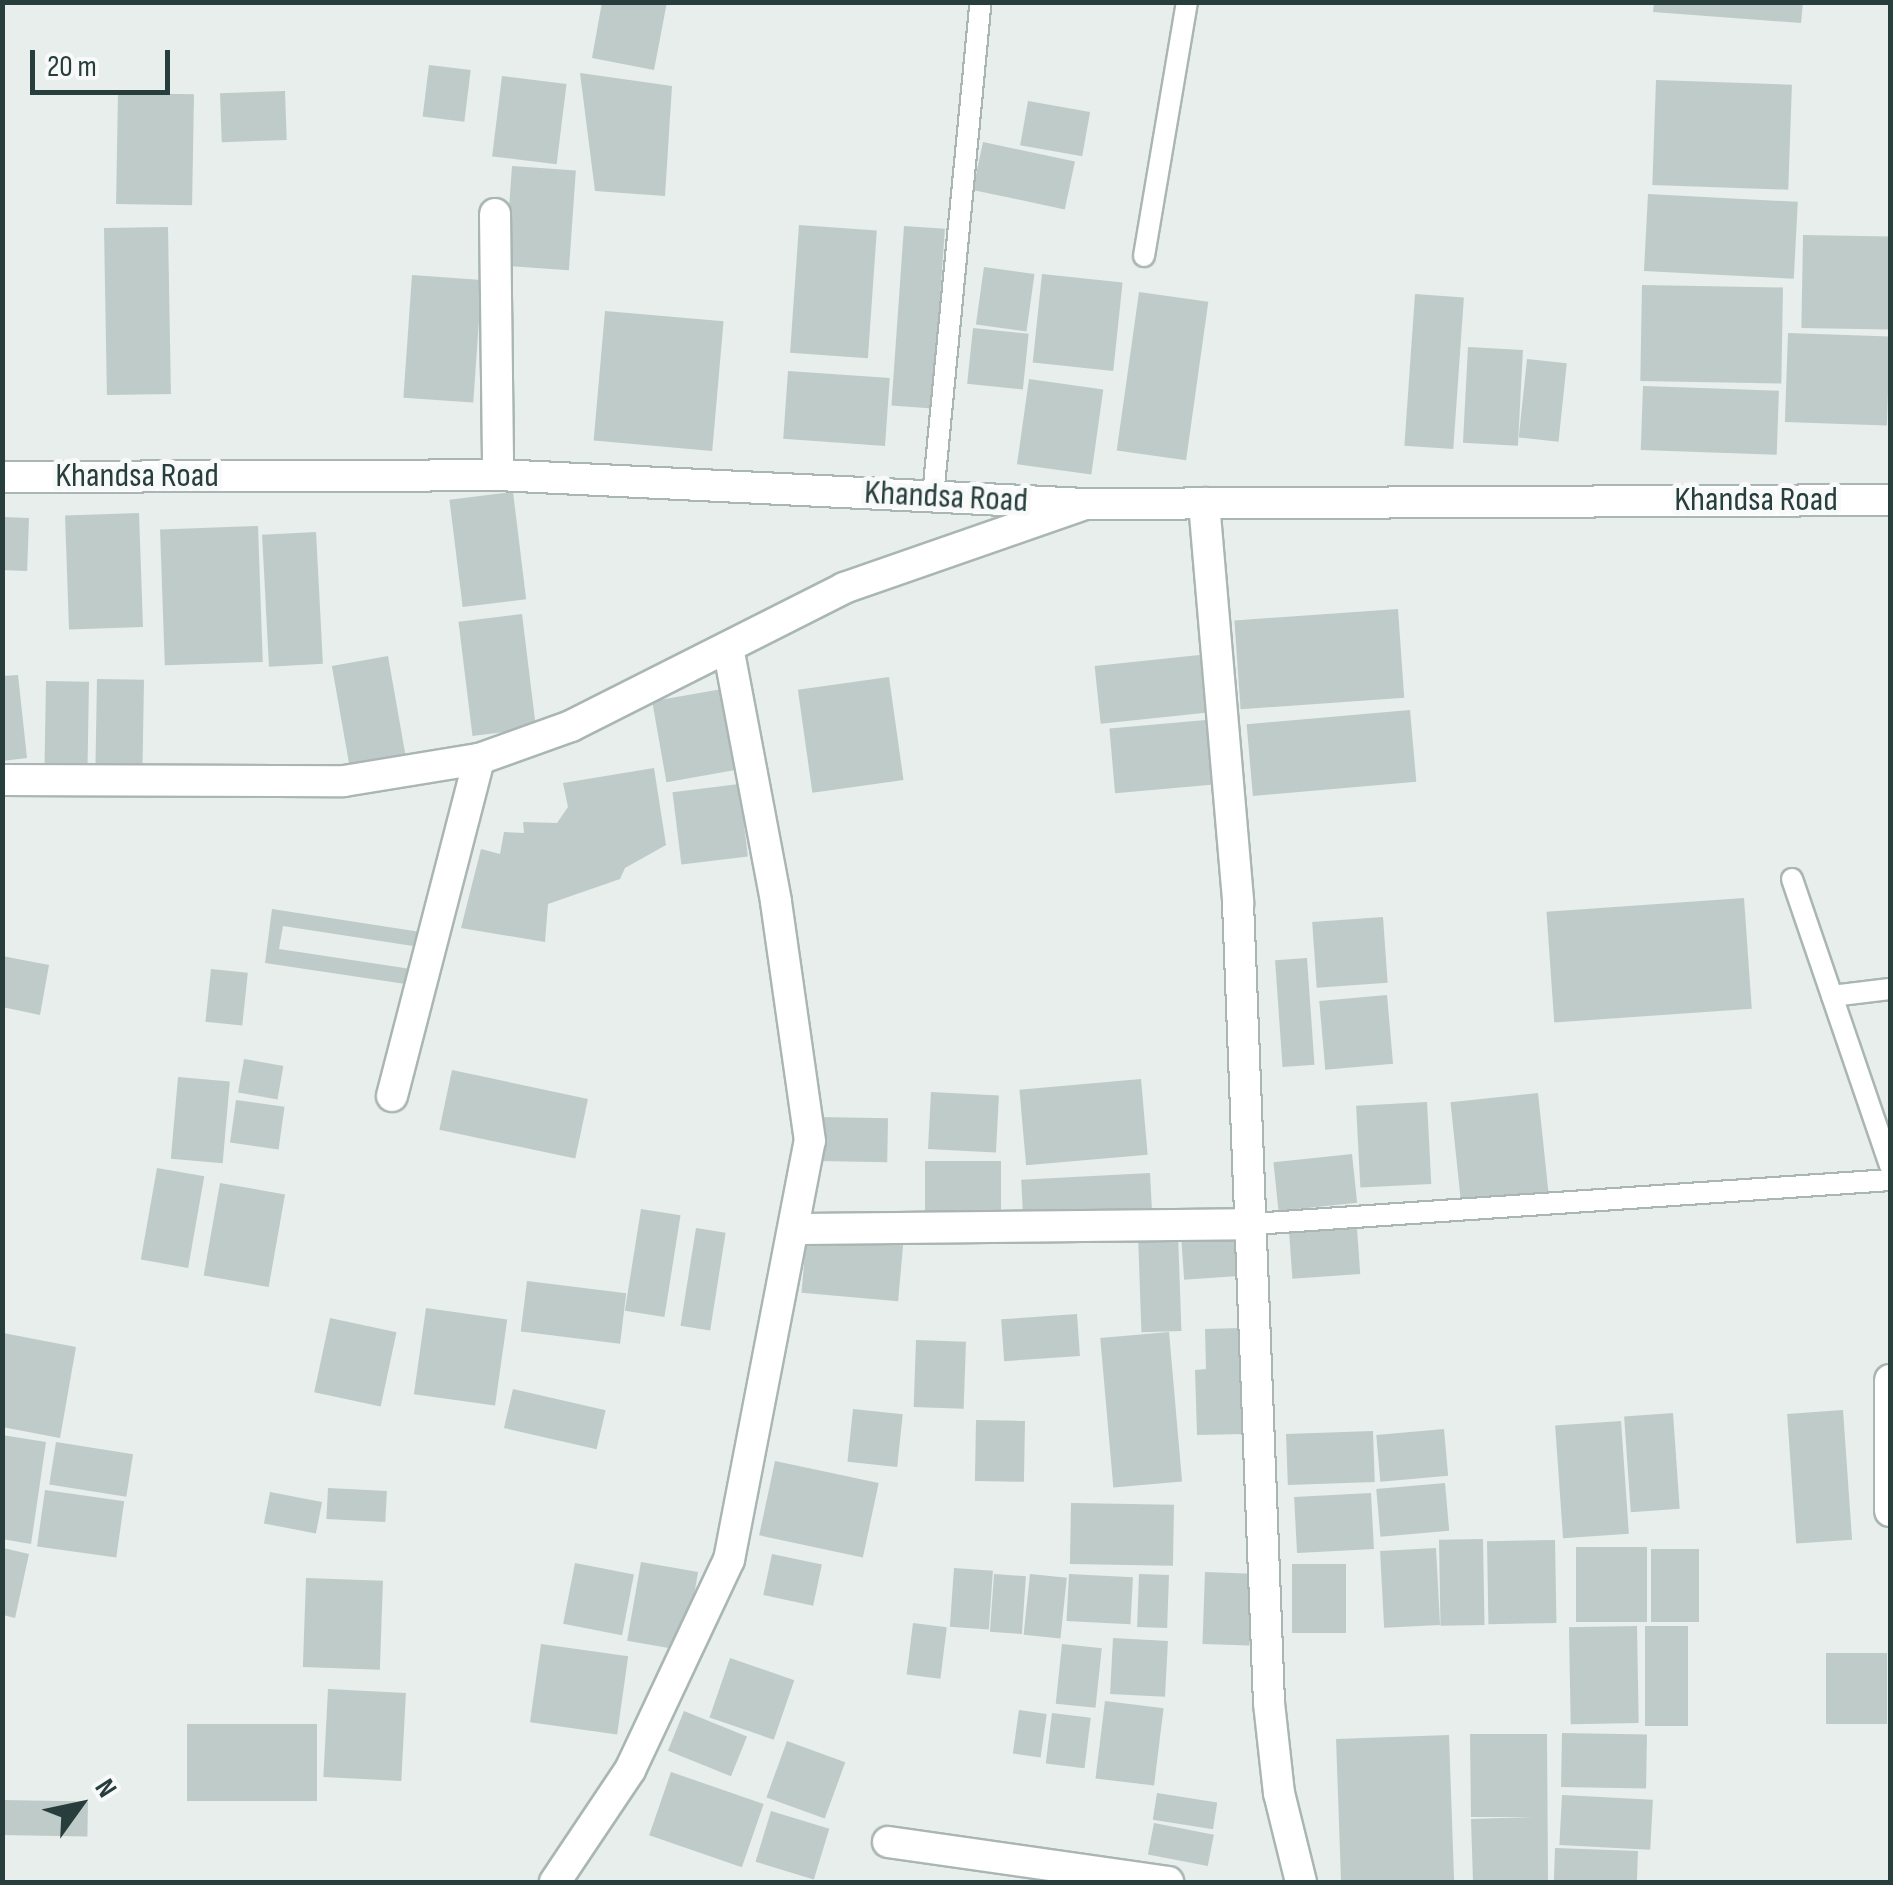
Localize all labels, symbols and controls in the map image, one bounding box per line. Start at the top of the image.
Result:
scale bar [35,30,175,92]
text: 20 m [47,49,97,85]
street label: Khandsa Road [55,455,219,497]
street label: Khandsa Road [863,472,1029,522]
street label: Khandsa Road [1674,479,1838,521]
north arrow [30,1755,130,1855]
text: N [88,1773,123,1804]

